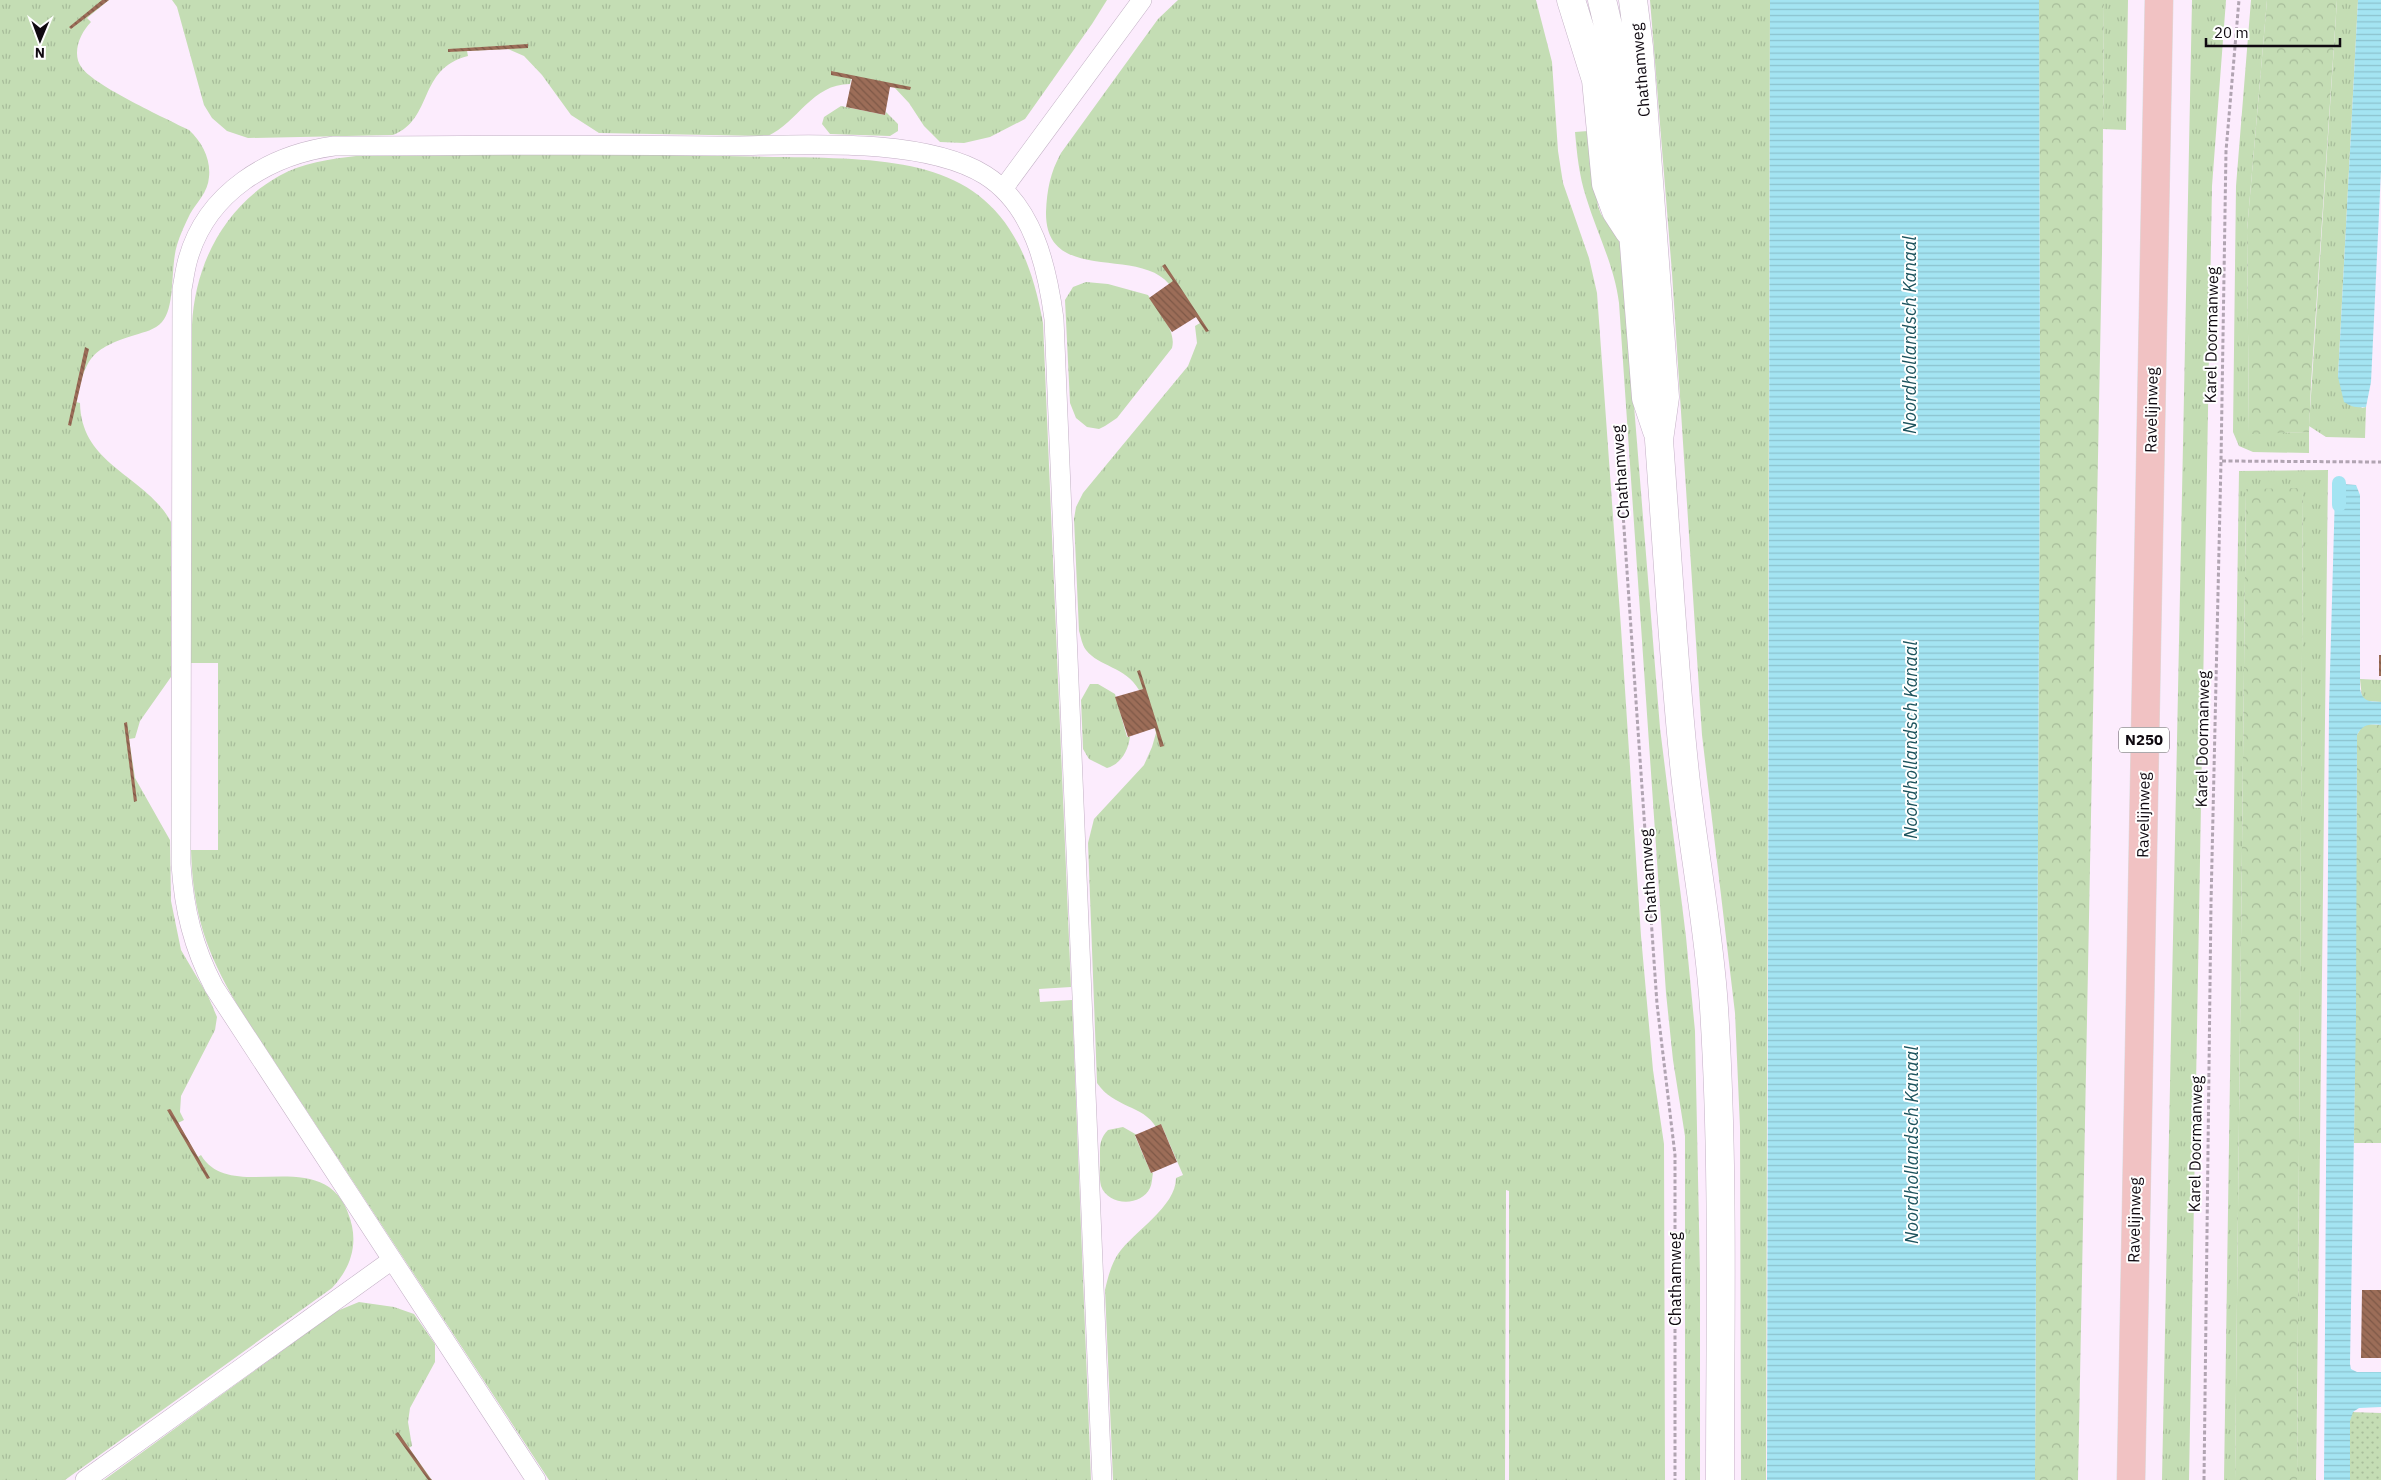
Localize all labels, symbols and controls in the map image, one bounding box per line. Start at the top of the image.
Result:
north arrow [15,15,65,65]
scale bar [2206,15,2340,47]
street label: Chathamweg [1626,22,1654,118]
text: 20 m [2214,23,2249,42]
text: N [35,44,45,62]
water label: Noordhollandsch Kanaal [1898,236,1921,434]
street label: Karel Doormanweg [2200,266,2222,403]
street label: Ravelijnweg [2140,366,2162,453]
street label: Chathamweg [1607,424,1633,520]
water label: Noordhollandsch Kanaal [1899,641,1922,839]
street label: Karel Doormanweg [2191,670,2213,807]
road number: N250 [2119,728,2169,752]
street label: Ravelijnweg [2132,771,2154,858]
street label: Chathamweg [1635,828,1661,924]
water label: Noordhollandsch Kanaal [1900,1046,1923,1244]
street label: Karel Doormanweg [2184,1075,2206,1212]
street label: Ravelijnweg [2123,1176,2145,1263]
street label: Chathamweg [1665,1231,1685,1326]

